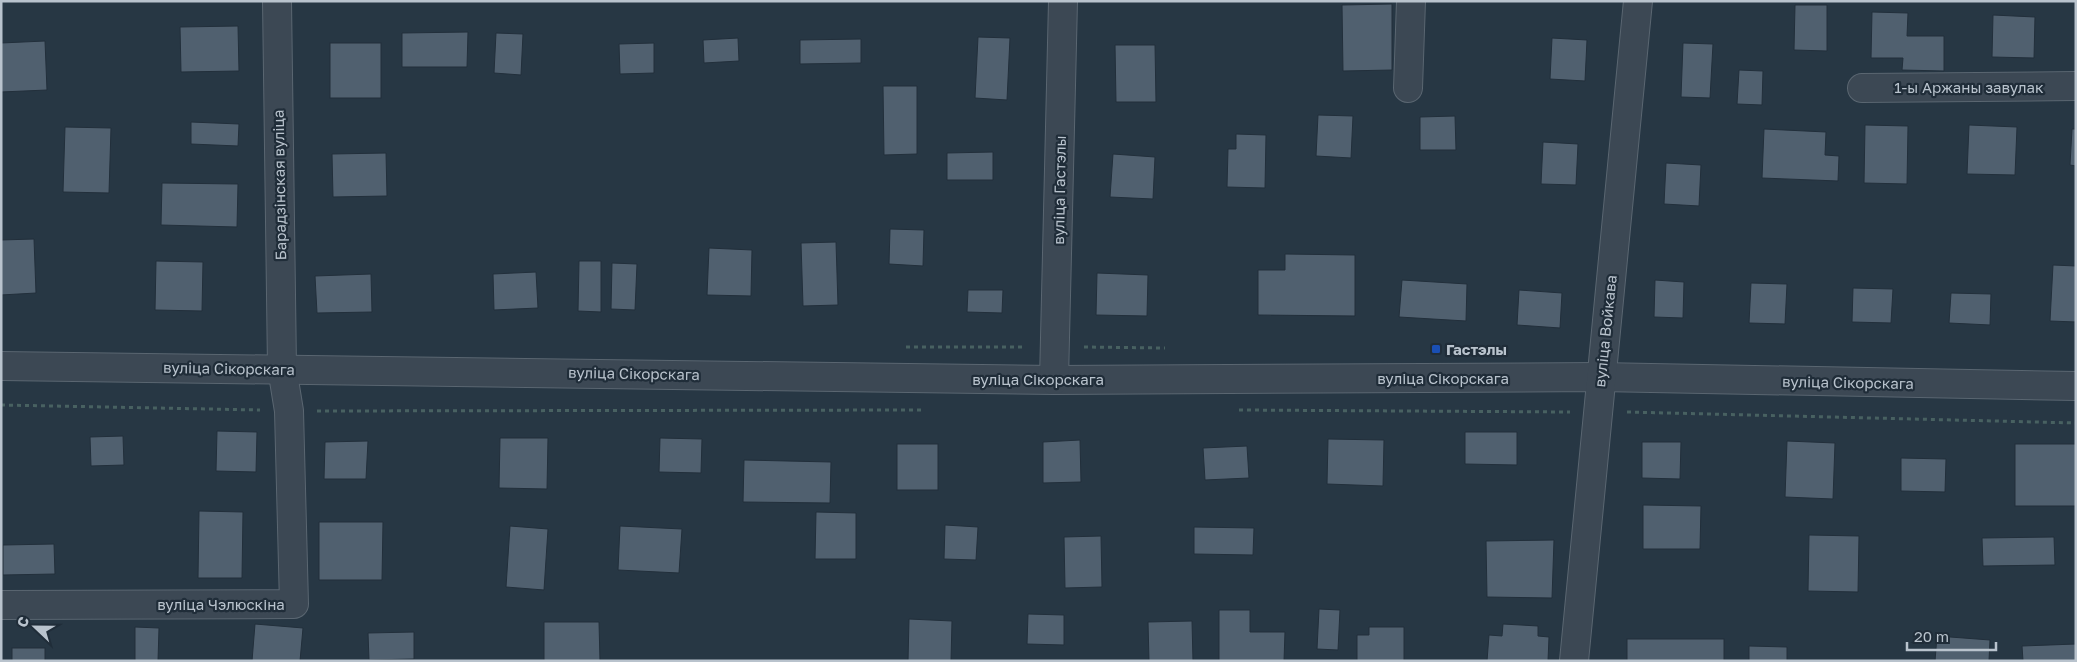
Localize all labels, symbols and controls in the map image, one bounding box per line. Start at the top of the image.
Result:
street label: 1-ы Аржаны завулак [1894,78,2044,96]
street label: Барадзінская вуліца [269,110,289,260]
street label: вуліца Гастэлы [1049,135,1069,245]
street label: вуліца Войкава [1590,274,1620,388]
place label: Гастэлы [1446,340,1507,358]
marker: Гастэлы [1430,343,1442,355]
street label: вуліца Сікорскага [163,358,295,378]
street label: вуліца Сікорскага [568,363,700,383]
street label: вуліца Сікорскага [1377,369,1509,387]
street label: вуліца Сікорскага [972,370,1104,388]
street label: вуліца Сікорскага [1782,372,1914,392]
street label: вуліца Чэлюскіна [157,595,285,613]
north arrow [10,602,60,652]
text: С [13,614,32,630]
scale bar [1907,620,1996,652]
text: 20 m [1914,627,1949,645]

